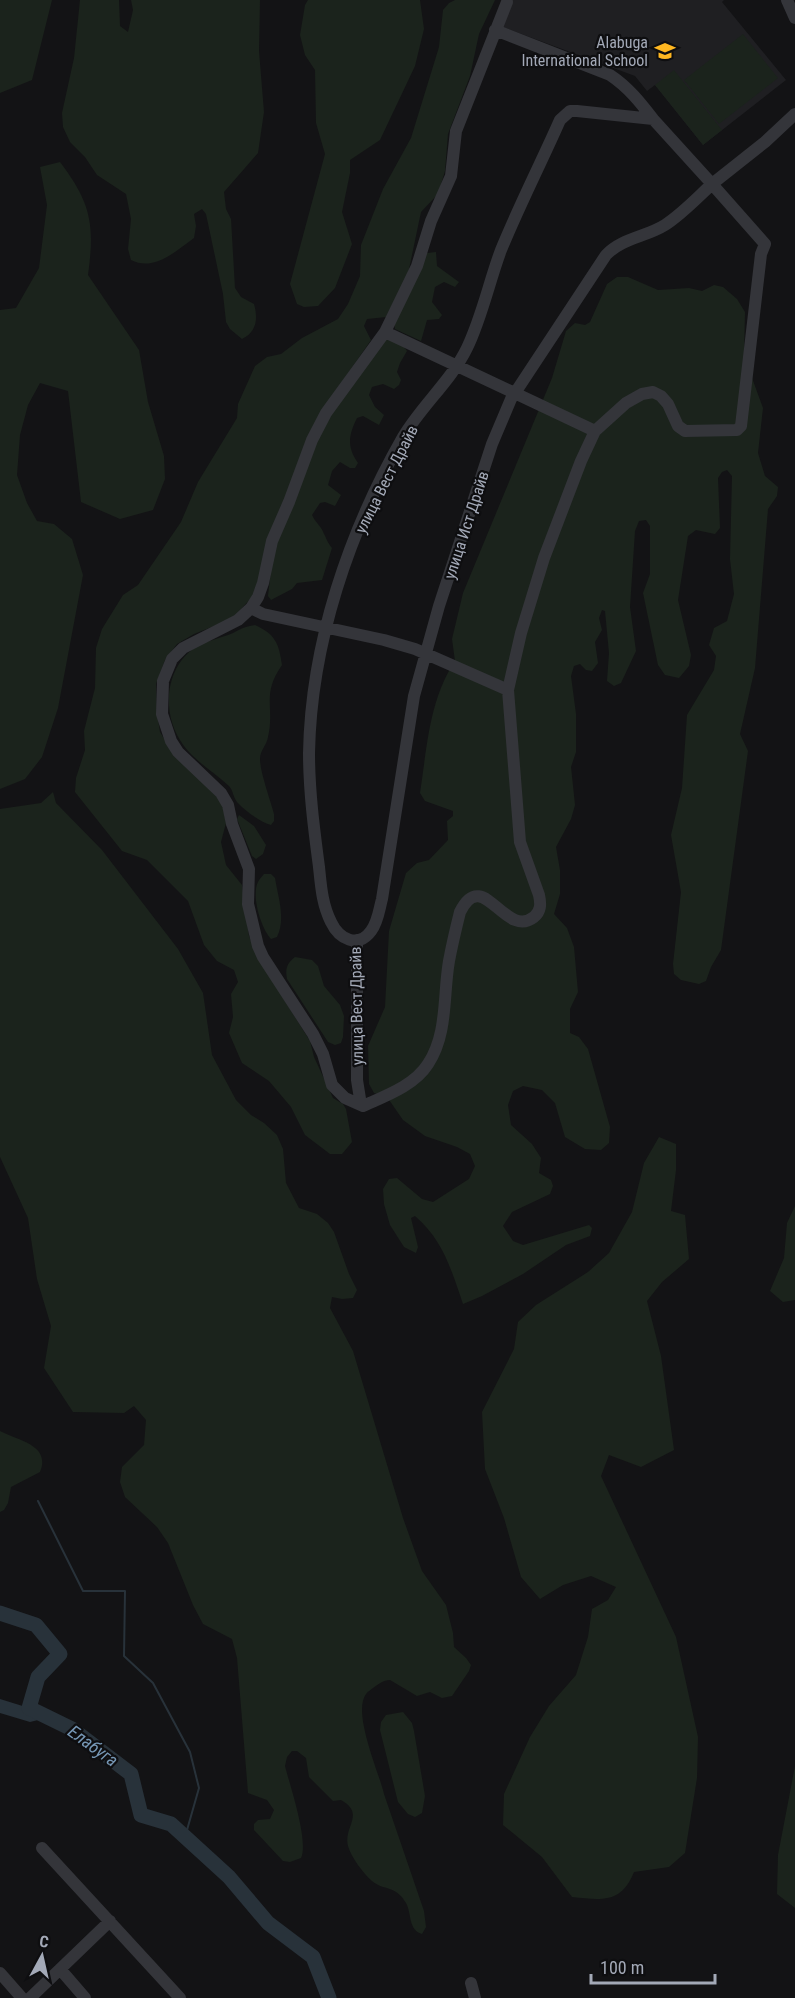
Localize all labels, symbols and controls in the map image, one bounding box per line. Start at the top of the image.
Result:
place label: Alabuga International School [521,33,648,70]
school or university icon: Alabuga International School [653,39,677,63]
street label: улица Вест Драйв [351,422,422,536]
street label: улица Ист Драйв [440,469,493,582]
street label: улица Вест Драйв [346,946,367,1066]
water label: Елабуга [64,1720,122,1771]
north arrow [12,1926,72,1986]
text: С [38,1932,50,1952]
scale bar [591,1947,716,1985]
text: 100 m [600,1957,644,1978]

